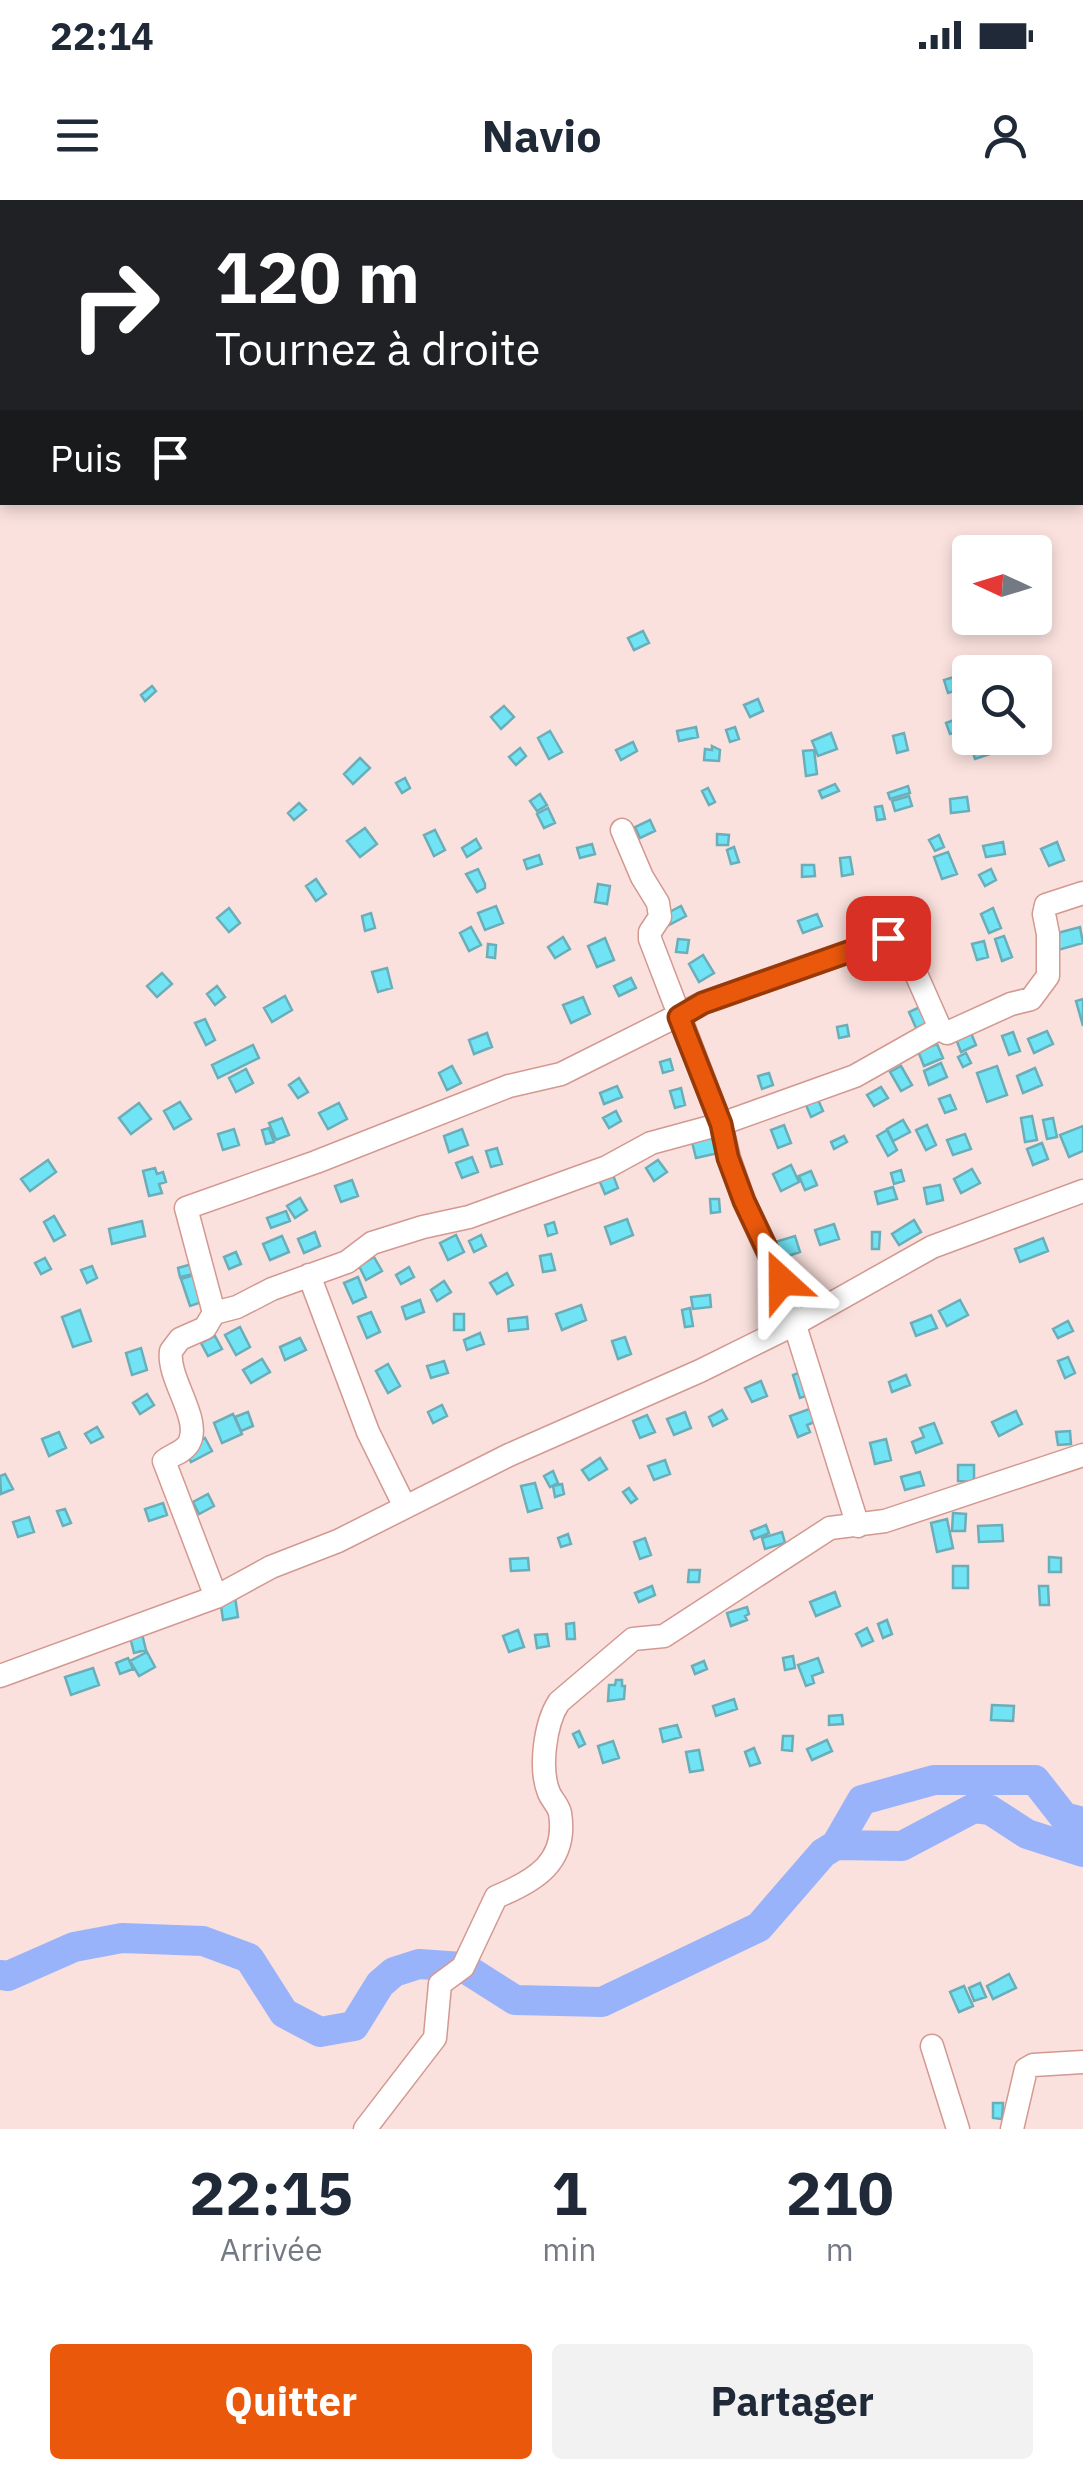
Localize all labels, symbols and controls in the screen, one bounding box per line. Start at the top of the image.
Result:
text: 22:14 [50,11,154,60]
text: Navio [481,106,602,164]
icon: menu [50,108,105,163]
icon: person [978,108,1033,163]
text: 120 m [215,231,420,322]
icon: right [50,240,180,370]
text: Tournez à droite [215,319,540,377]
icon: arrive [143,430,198,485]
text: Puis [50,433,123,482]
north arrow [952,535,1052,635]
map controls [952,535,1052,755]
button: search [952,655,1052,755]
pin [846,896,931,981]
icon: arrive [861,911,916,966]
position arrow [730,1229,834,1333]
text: 22:15 [189,2153,353,2232]
text: 1 [551,2153,587,2232]
text: 210 [786,2153,894,2232]
text: Arrivée [220,2228,322,2270]
text: min [542,2228,596,2270]
text: m [826,2228,854,2270]
button: Quitter [50,2344,532,2459]
button: Partager [552,2344,1033,2459]

